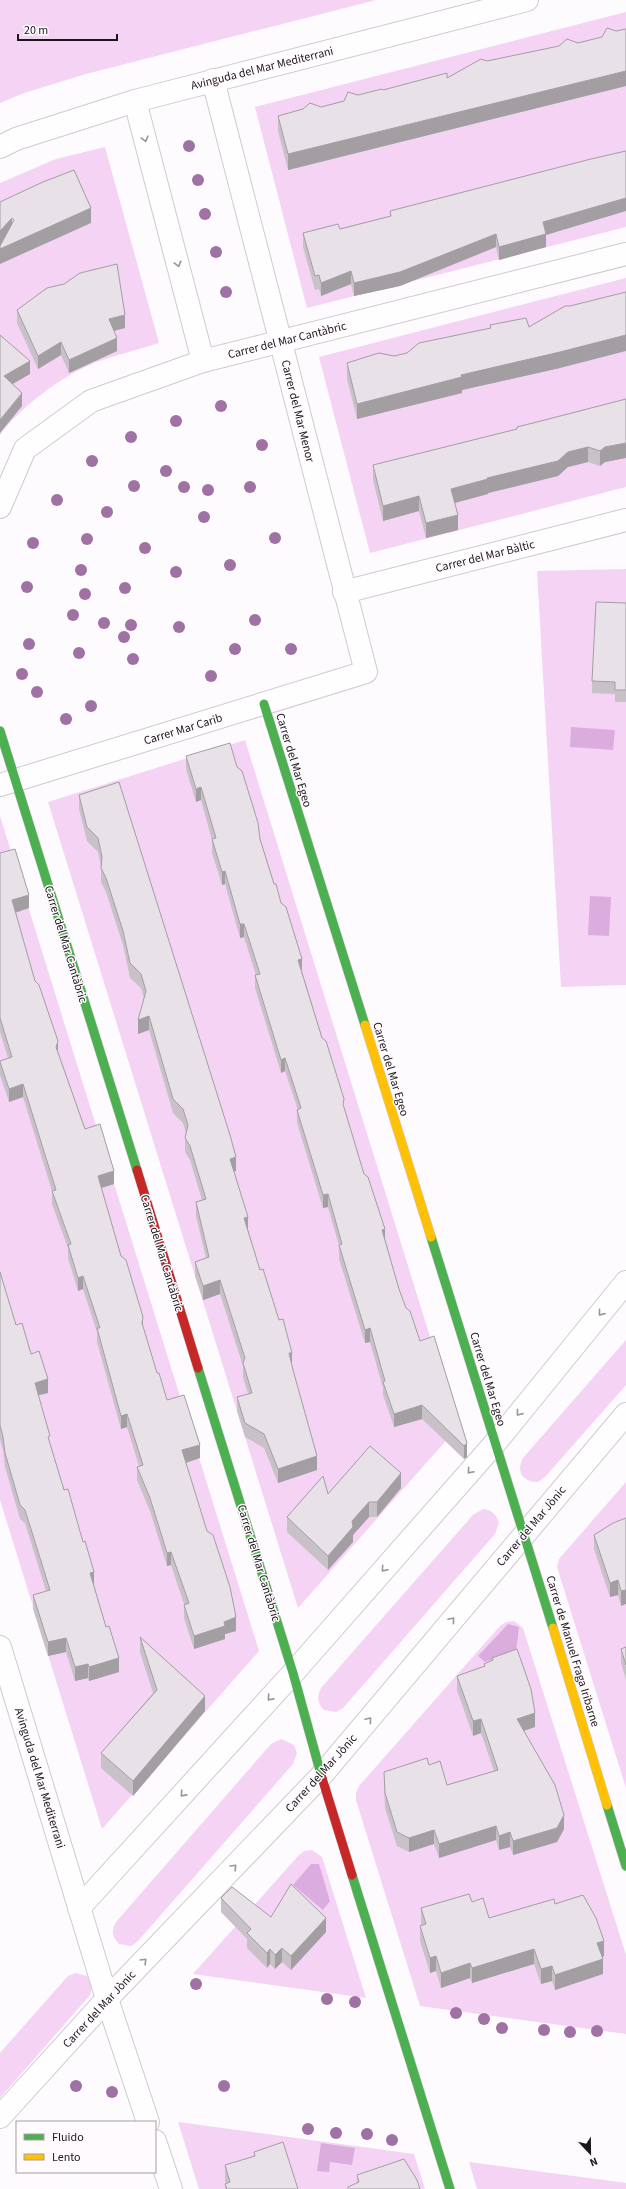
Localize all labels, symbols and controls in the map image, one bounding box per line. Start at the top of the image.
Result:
scale bar [18,16,117,42]
text: 20 m [24,22,48,39]
street label: Avinguda del Mar Mediterrani [189,43,335,94]
one-way arrow [140,135,148,142]
one-way arrow [173,261,181,268]
street label: Carrer del Mar Cantàbric [226,317,349,363]
street label: Carrer del Mar Menor [277,358,319,465]
street label: Carrer del Mar Bàltic [434,536,537,577]
street label: Carrer Mar Carib [142,709,225,750]
street label: Carrer del Mar Egeo [271,711,316,809]
street label: Carrer del Mar Cantàbric [40,884,92,1005]
street label: Carrer del Mar Egeo [368,1020,413,1118]
street label: Carrer del Mar Cantàbric [136,1193,188,1314]
one-way arrow [599,1308,606,1315]
street label: Carrer del Mar Egeo [465,1330,510,1428]
one-way arrow [517,1409,524,1416]
one-way arrow [468,1467,475,1474]
street label: Carrer del Mar Jònic [493,1482,570,1570]
street label: Carrer del Mar Cantàbric [233,1503,285,1624]
one-way arrow [381,1564,389,1572]
street label: Carrer de Manuel Fraga Iribarne [541,1573,604,1729]
one-way arrow [447,1617,454,1624]
one-way arrow [267,1693,275,1701]
street label: Avinguda del Mar Mediterrani [10,1706,69,1851]
one-way arrow [364,1717,371,1724]
street label: Carrer del Mar Jònic [282,1730,362,1816]
one-way arrow [180,1789,187,1797]
one-way arrow [229,1864,237,1872]
one-way arrow [139,1958,146,1966]
street label: Carrer del Mar Jònic [59,1966,140,2052]
legend [16,2121,156,2173]
text: Fluido [52,2129,84,2146]
north arrow [570,2133,610,2173]
text: Lento [52,2149,81,2166]
text: N [587,2153,600,2170]

